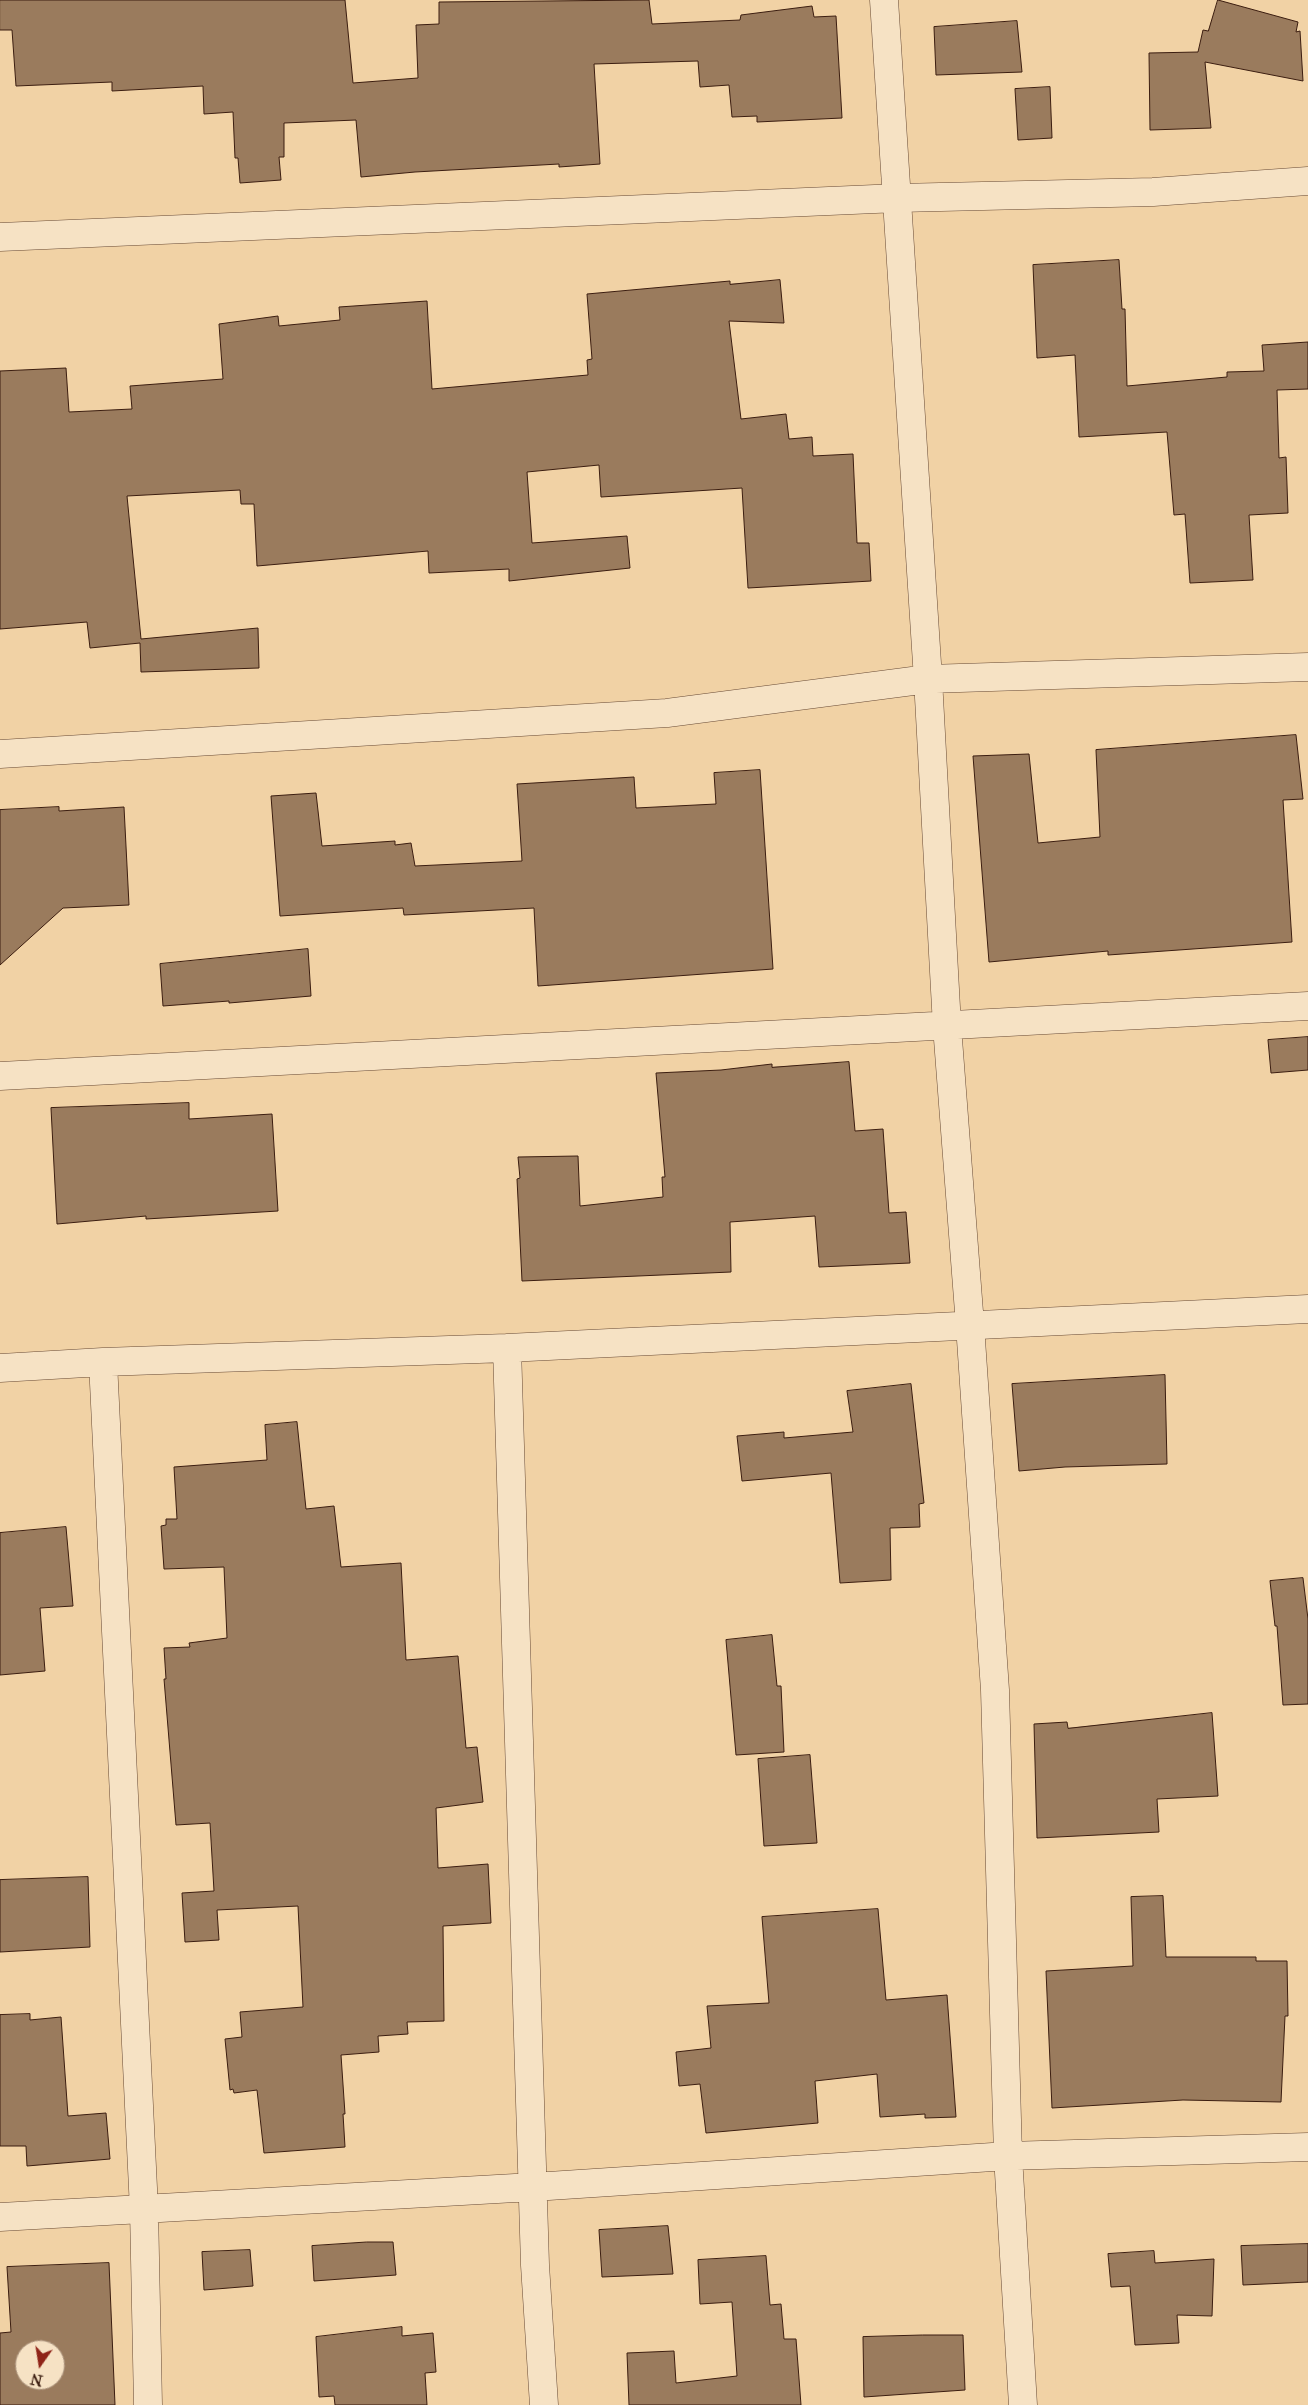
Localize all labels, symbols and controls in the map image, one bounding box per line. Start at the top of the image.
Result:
north arrow [15,2340,65,2390]
text: N [29,2370,44,2389]

